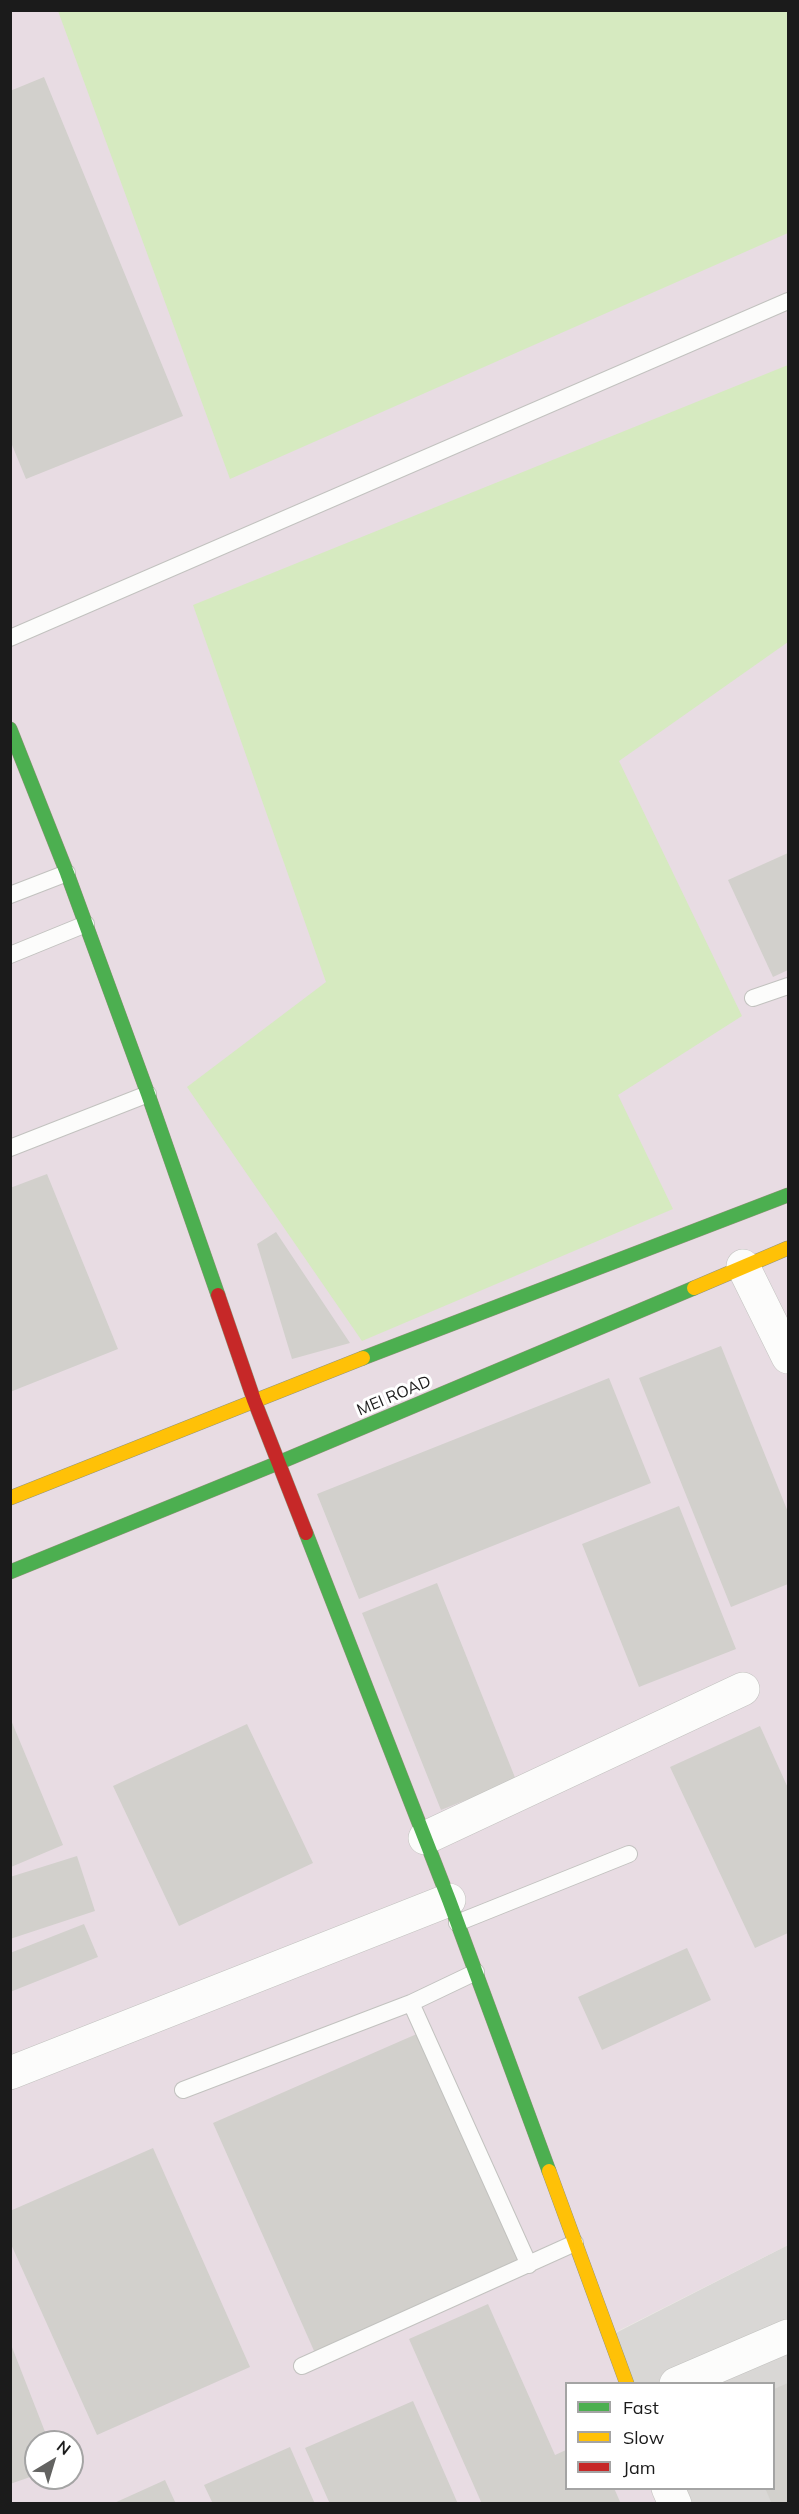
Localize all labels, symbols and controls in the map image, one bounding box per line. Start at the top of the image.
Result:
street label: MEI ROAD [354,1372,434,1420]
legend [565,2382,775,2490]
text: Fast [623,2396,659,2419]
text: Slow [623,2426,664,2449]
north arrow [24,2430,84,2490]
text: N [53,2436,75,2459]
text: Jam [623,2456,656,2479]

